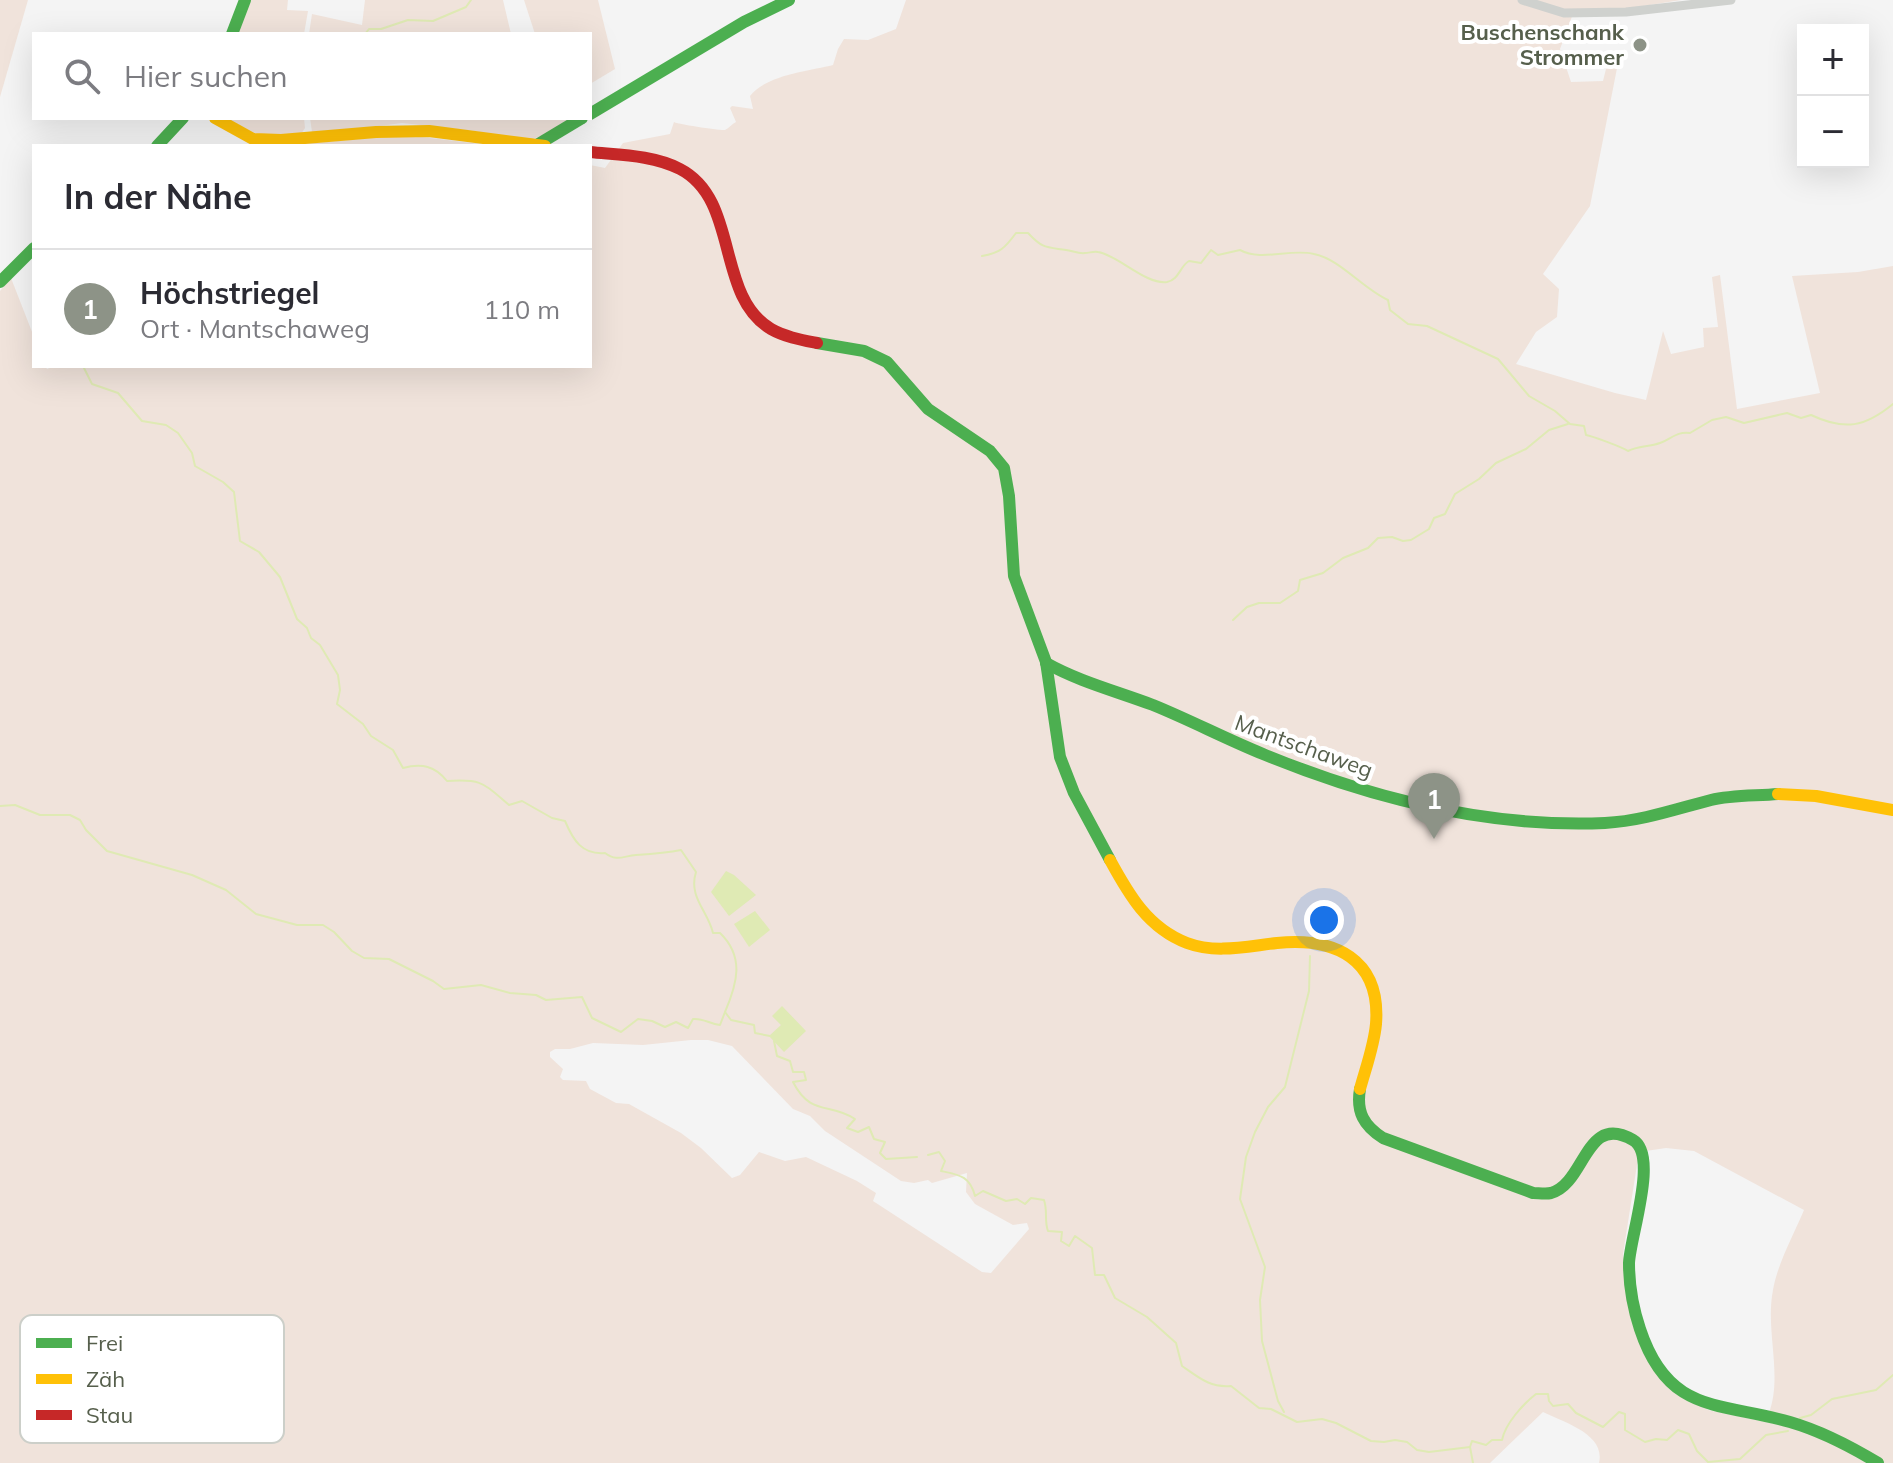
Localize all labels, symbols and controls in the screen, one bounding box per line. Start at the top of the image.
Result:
place label: Buschenschank Strommer [1461,18,1625,71]
map controls [1797,24,1869,168]
button: + [1797,24,1869,96]
search box [32,32,592,120]
marker: Buschenschank Strommer [1631,36,1649,54]
icon: search [60,54,104,98]
text: Hier suchen [124,57,288,95]
button: − [1797,96,1869,168]
text: In der Nähe [64,175,252,218]
text: Höchstriegel [140,274,319,312]
text: 1 [82,293,98,326]
text: 110 m [484,293,560,326]
text: Ort · Mantschaweg [140,312,370,345]
street label: Mantschaweg [1231,708,1377,784]
pin: 1 [1408,773,1460,839]
your location [1304,900,1344,940]
legend [20,1315,284,1443]
text: Frei [86,1329,123,1357]
text: Zäh [86,1365,125,1393]
text: Stau [86,1401,133,1429]

